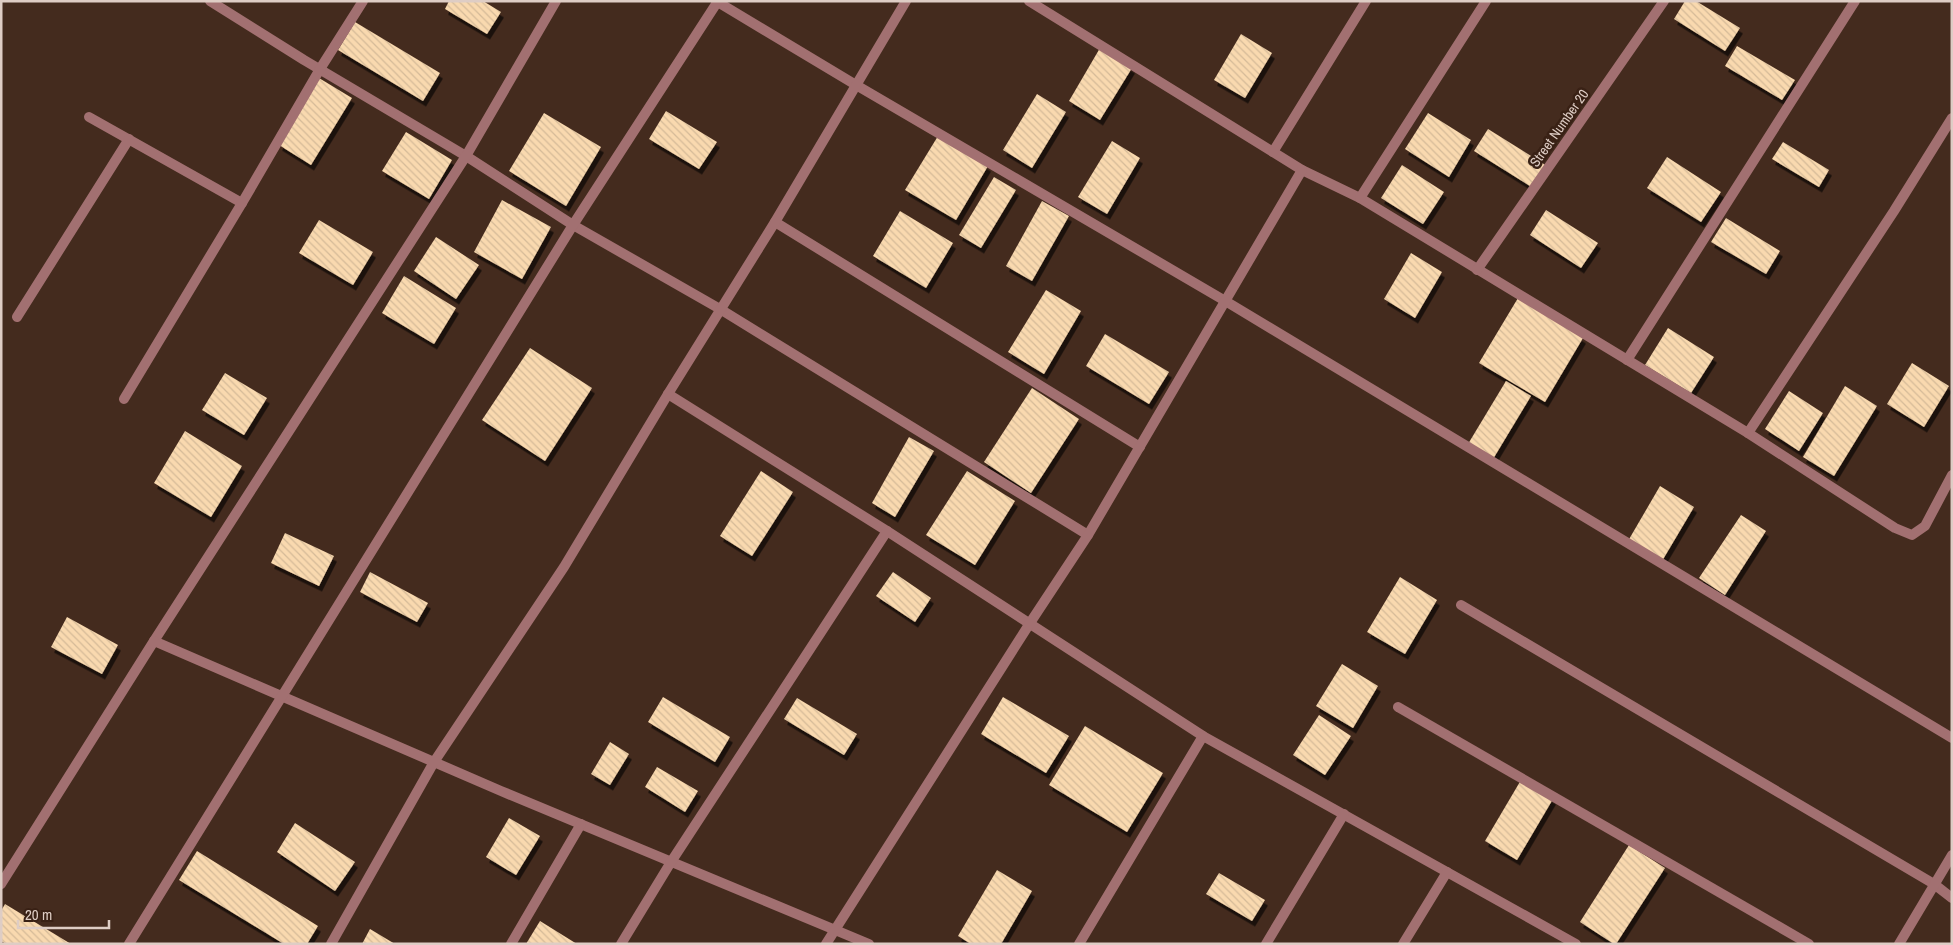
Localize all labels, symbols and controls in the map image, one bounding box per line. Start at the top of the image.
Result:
street label: Street Number 20 [1526,86,1592,170]
scale bar [18,898,109,930]
text: 20 m [25,904,52,925]

